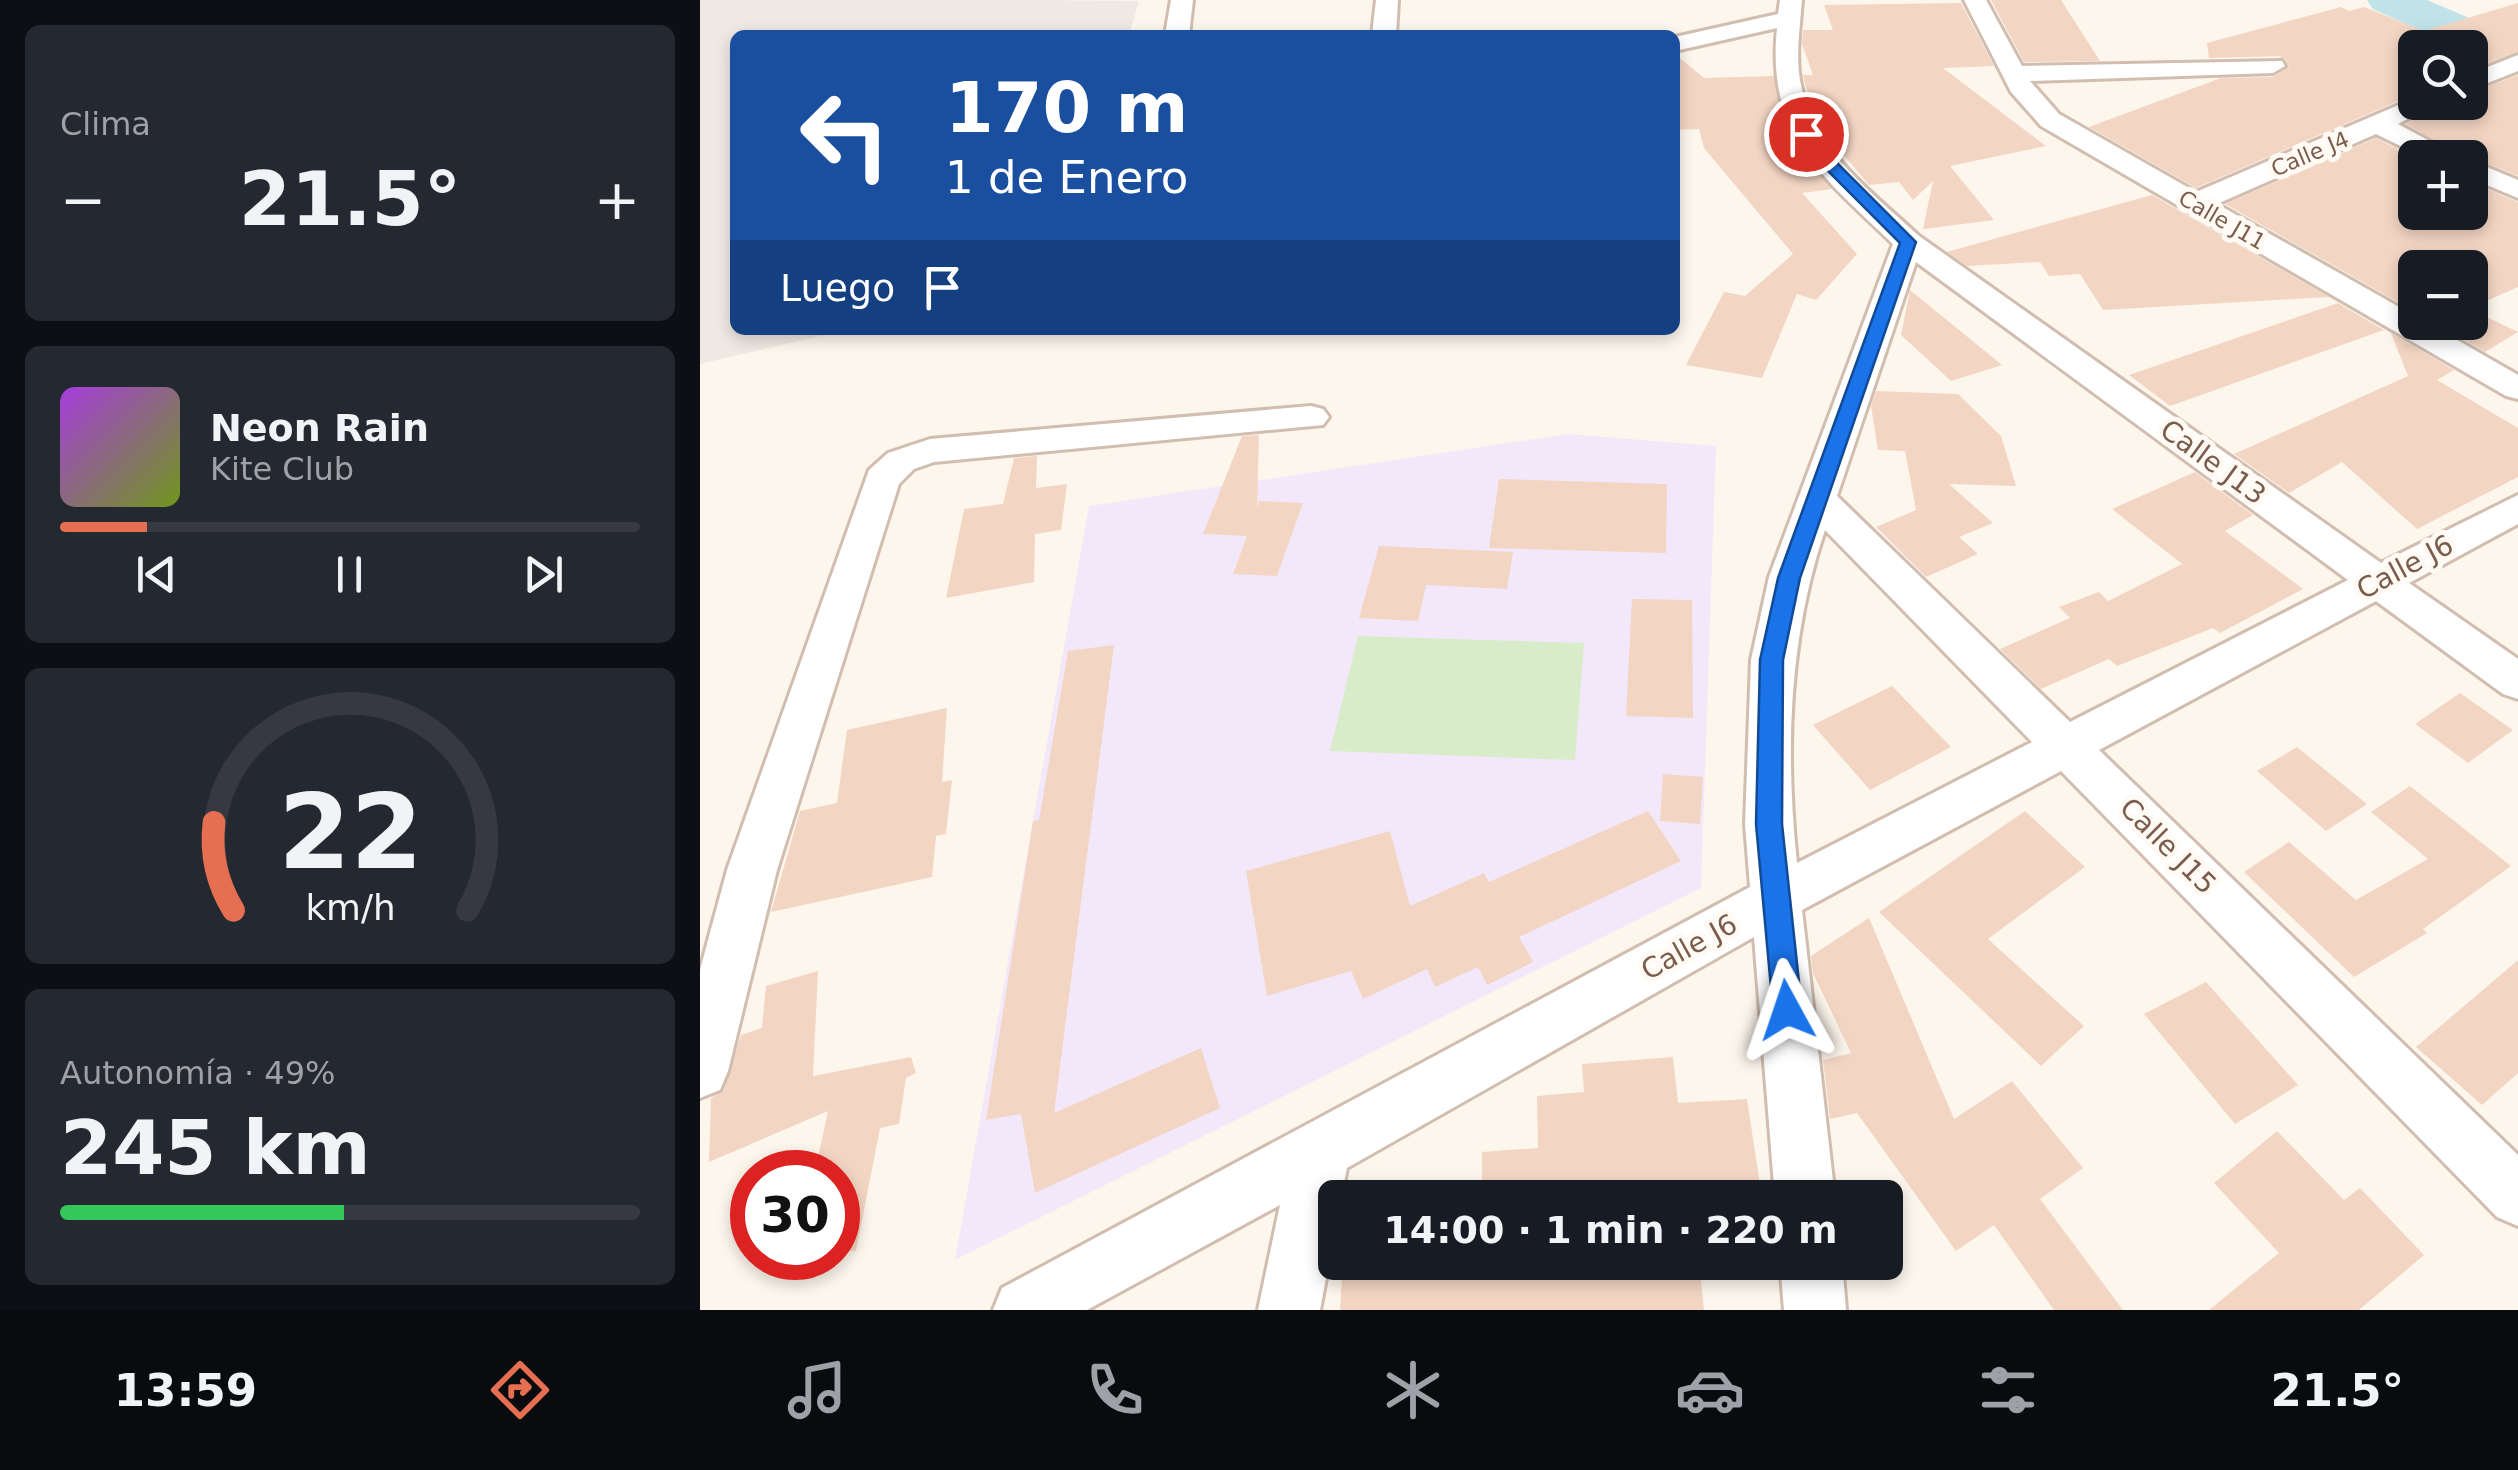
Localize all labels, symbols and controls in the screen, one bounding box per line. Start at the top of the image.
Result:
map controls [2398,30,2488,340]
button: search [2398,30,2488,120]
text: 170 m [945,67,1188,149]
icon: left [780,70,910,200]
pin [1764,92,1849,177]
text: Clima [60,105,151,143]
icon: arrive [1779,107,1834,162]
street label: Calle J4 [2267,126,2353,182]
button: + [2398,140,2488,230]
text: 1 de Enero [945,151,1188,204]
text: 21.5° [239,155,461,243]
text: − [60,168,106,232]
text: + [594,168,640,232]
street label: Calle J11 [2174,185,2270,255]
button: − [2398,250,2488,340]
icon: arrive [915,260,970,315]
text: Luego [780,266,895,310]
text: Neon Rain [210,406,429,450]
street label: Calle J13 [2154,413,2272,511]
text: Kite Club [210,450,354,488]
street label: Calle J6 [2351,528,2459,606]
icon: previous [129,547,184,602]
icon: pause [322,547,377,602]
icon: next [516,547,571,602]
text: 22 [278,771,422,893]
street label: Calle J15 [2113,791,2223,901]
text: km/h [305,887,395,928]
street label: Calle J6 [1635,907,1743,987]
position arrow [1735,958,1839,1062]
text: Autonomía · 49% [60,1054,335,1092]
text: 245 km [60,1104,371,1192]
speed limit sign: 30 [730,1150,860,1280]
text: 14:00 · 1 min · 220 m [1383,1208,1838,1252]
icon: directions [485,1355,555,1425]
icon: music [782,1355,852,1425]
icon: phone [1080,1355,1150,1425]
icon: climate [1378,1355,1448,1425]
icon: car [1675,1355,1745,1425]
icon: filters [1973,1355,2043,1425]
text: 13:59 [114,1364,257,1417]
text: 21.5° [2271,1364,2404,1417]

